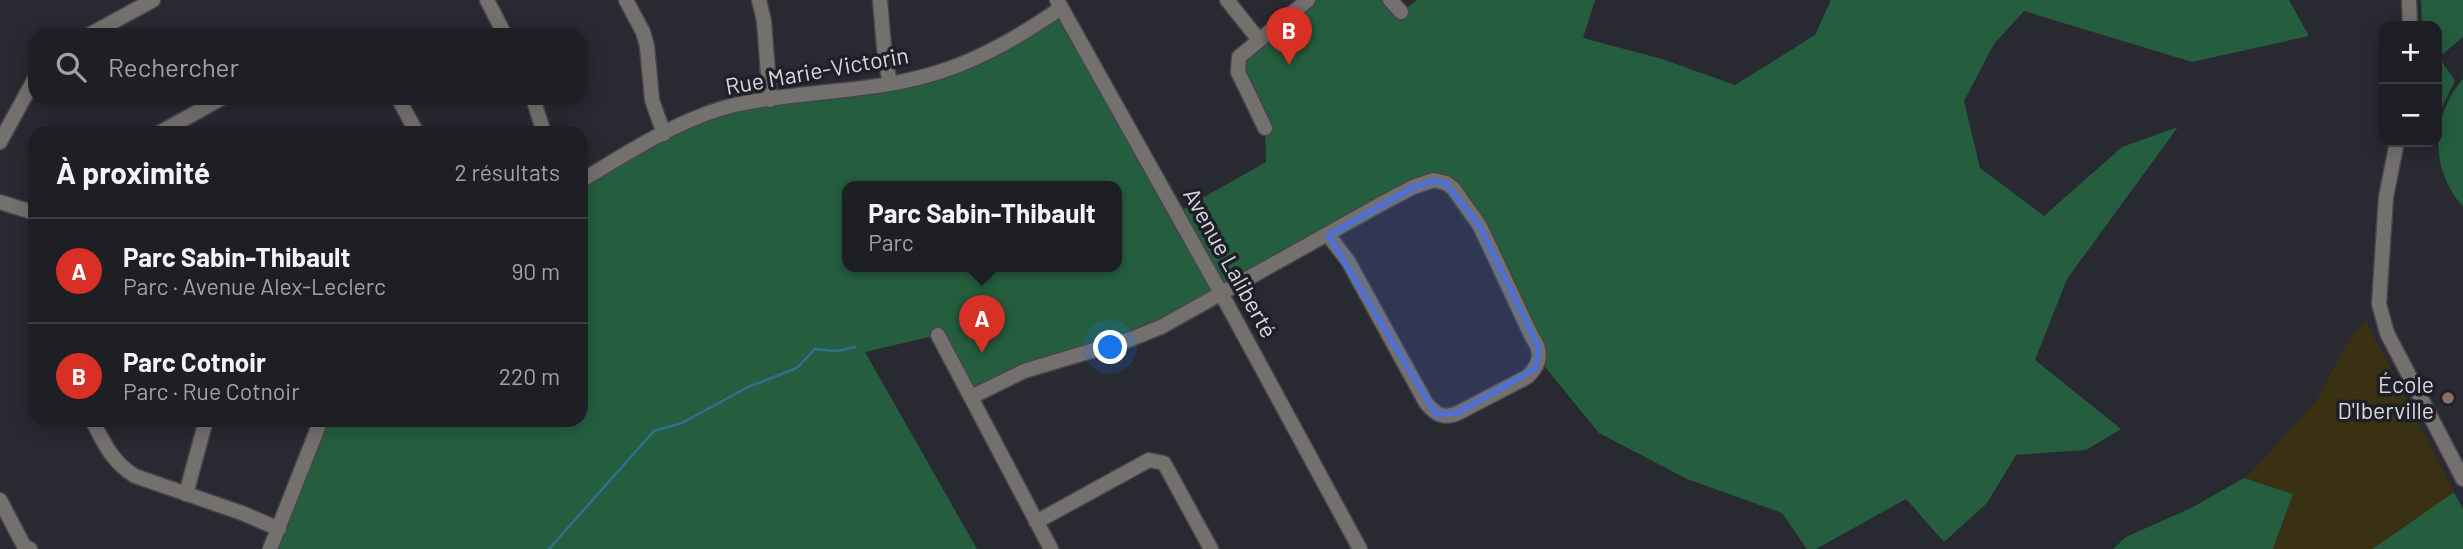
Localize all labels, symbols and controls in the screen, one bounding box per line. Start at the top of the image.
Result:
pin: B [1266,7,1312,65]
map controls [2379,21,2442,147]
button: + [2379,21,2442,84]
search box [28,28,588,105]
street label: Rue Marie-Victorin [723,40,911,100]
icon: search [52,48,90,86]
text: Rechercher [108,51,239,82]
button: − [2379,84,2442,147]
text: À proximité [56,154,210,190]
text: 2 résultats [455,158,560,186]
popup [842,181,1122,272]
street label: Avenue Laliberté [1178,183,1284,342]
text: Parc Sabin-Thibault [868,197,1096,228]
text: Parc [868,228,914,256]
text: Parc Sabin-Thibault [123,241,350,272]
text: A [71,257,87,285]
text: 90 m [511,257,560,285]
text: Parc · Avenue Alex-Leclerc [123,272,386,300]
pin: A [959,295,1005,353]
your location [1093,330,1127,364]
text: Parc Cotnoir [123,346,266,377]
text: B [72,362,86,390]
text: 220 m [499,362,560,390]
place label: École D'Iberville [2337,370,2434,424]
text: Parc · Rue Cotnoir [123,377,300,405]
marker: École D'Iberville [2440,390,2456,406]

